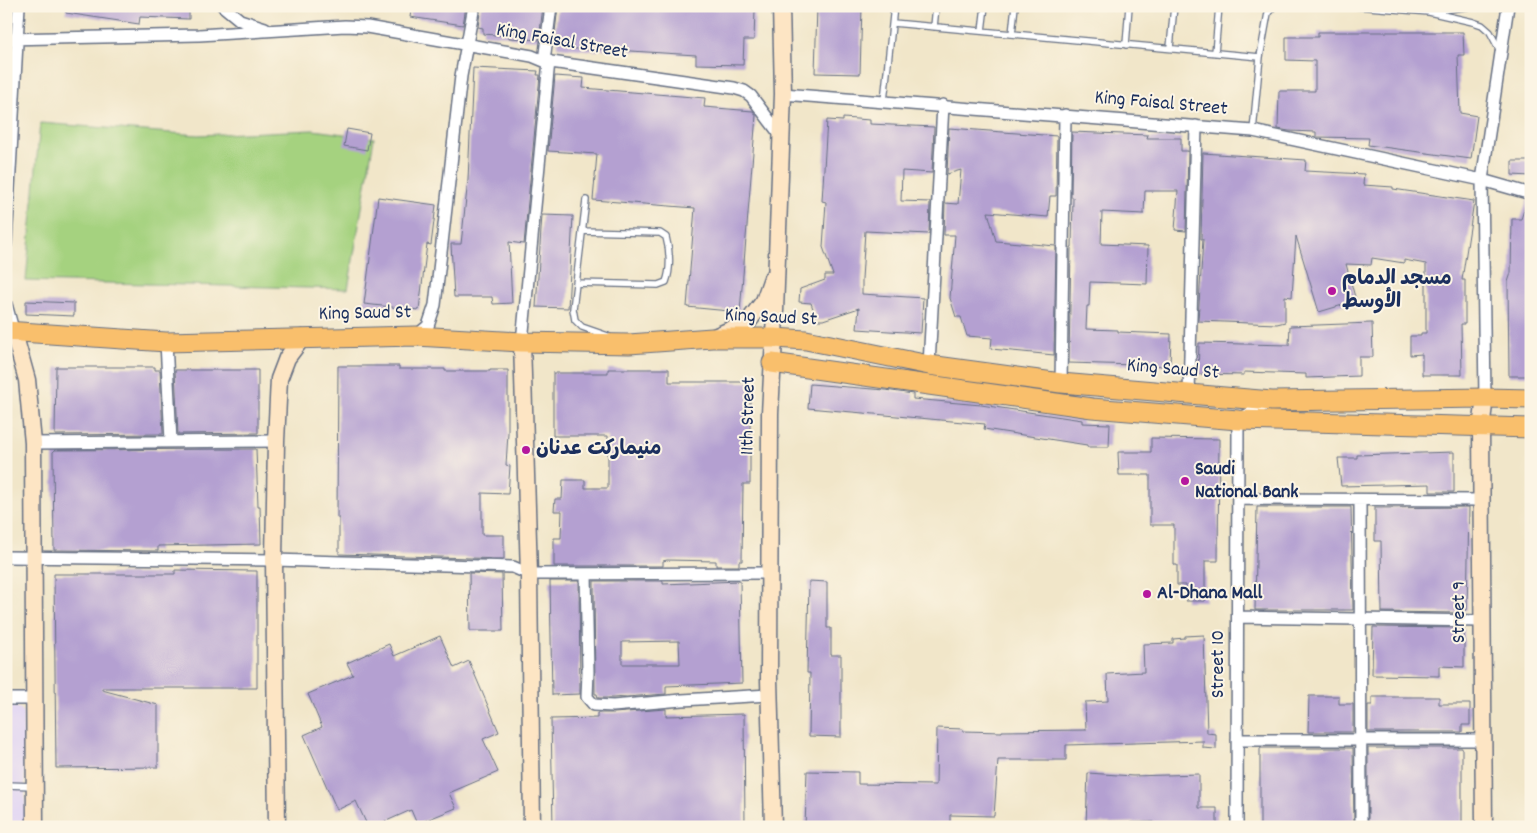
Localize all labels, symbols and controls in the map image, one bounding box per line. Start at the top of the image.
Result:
street label: King Faisal Street [494,17,630,67]
street label: King Faisal Street [1093,84,1229,124]
place label: مسجد الدمام الأوسط [1342,266,1452,317]
marker: مسجد الدمام الأوسط [1326,285,1338,297]
street label: King Saud St [319,299,411,329]
street label: King Saud St [724,302,818,334]
street label: King Saud St [1126,352,1220,388]
street label: 11th Street [734,377,764,455]
place label: منيماركت عدنان [536,436,661,464]
marker: منيماركت عدنان [520,444,532,456]
place label: Saudi National Bank [1195,456,1298,507]
marker: Saudi National Bank [1179,475,1191,487]
place label: Al-Dhana Mall [1157,580,1262,608]
street label: Street 9 [1446,581,1474,643]
marker: Al-Dhana Mall [1141,588,1153,600]
street label: Street 10 [1205,630,1233,698]

